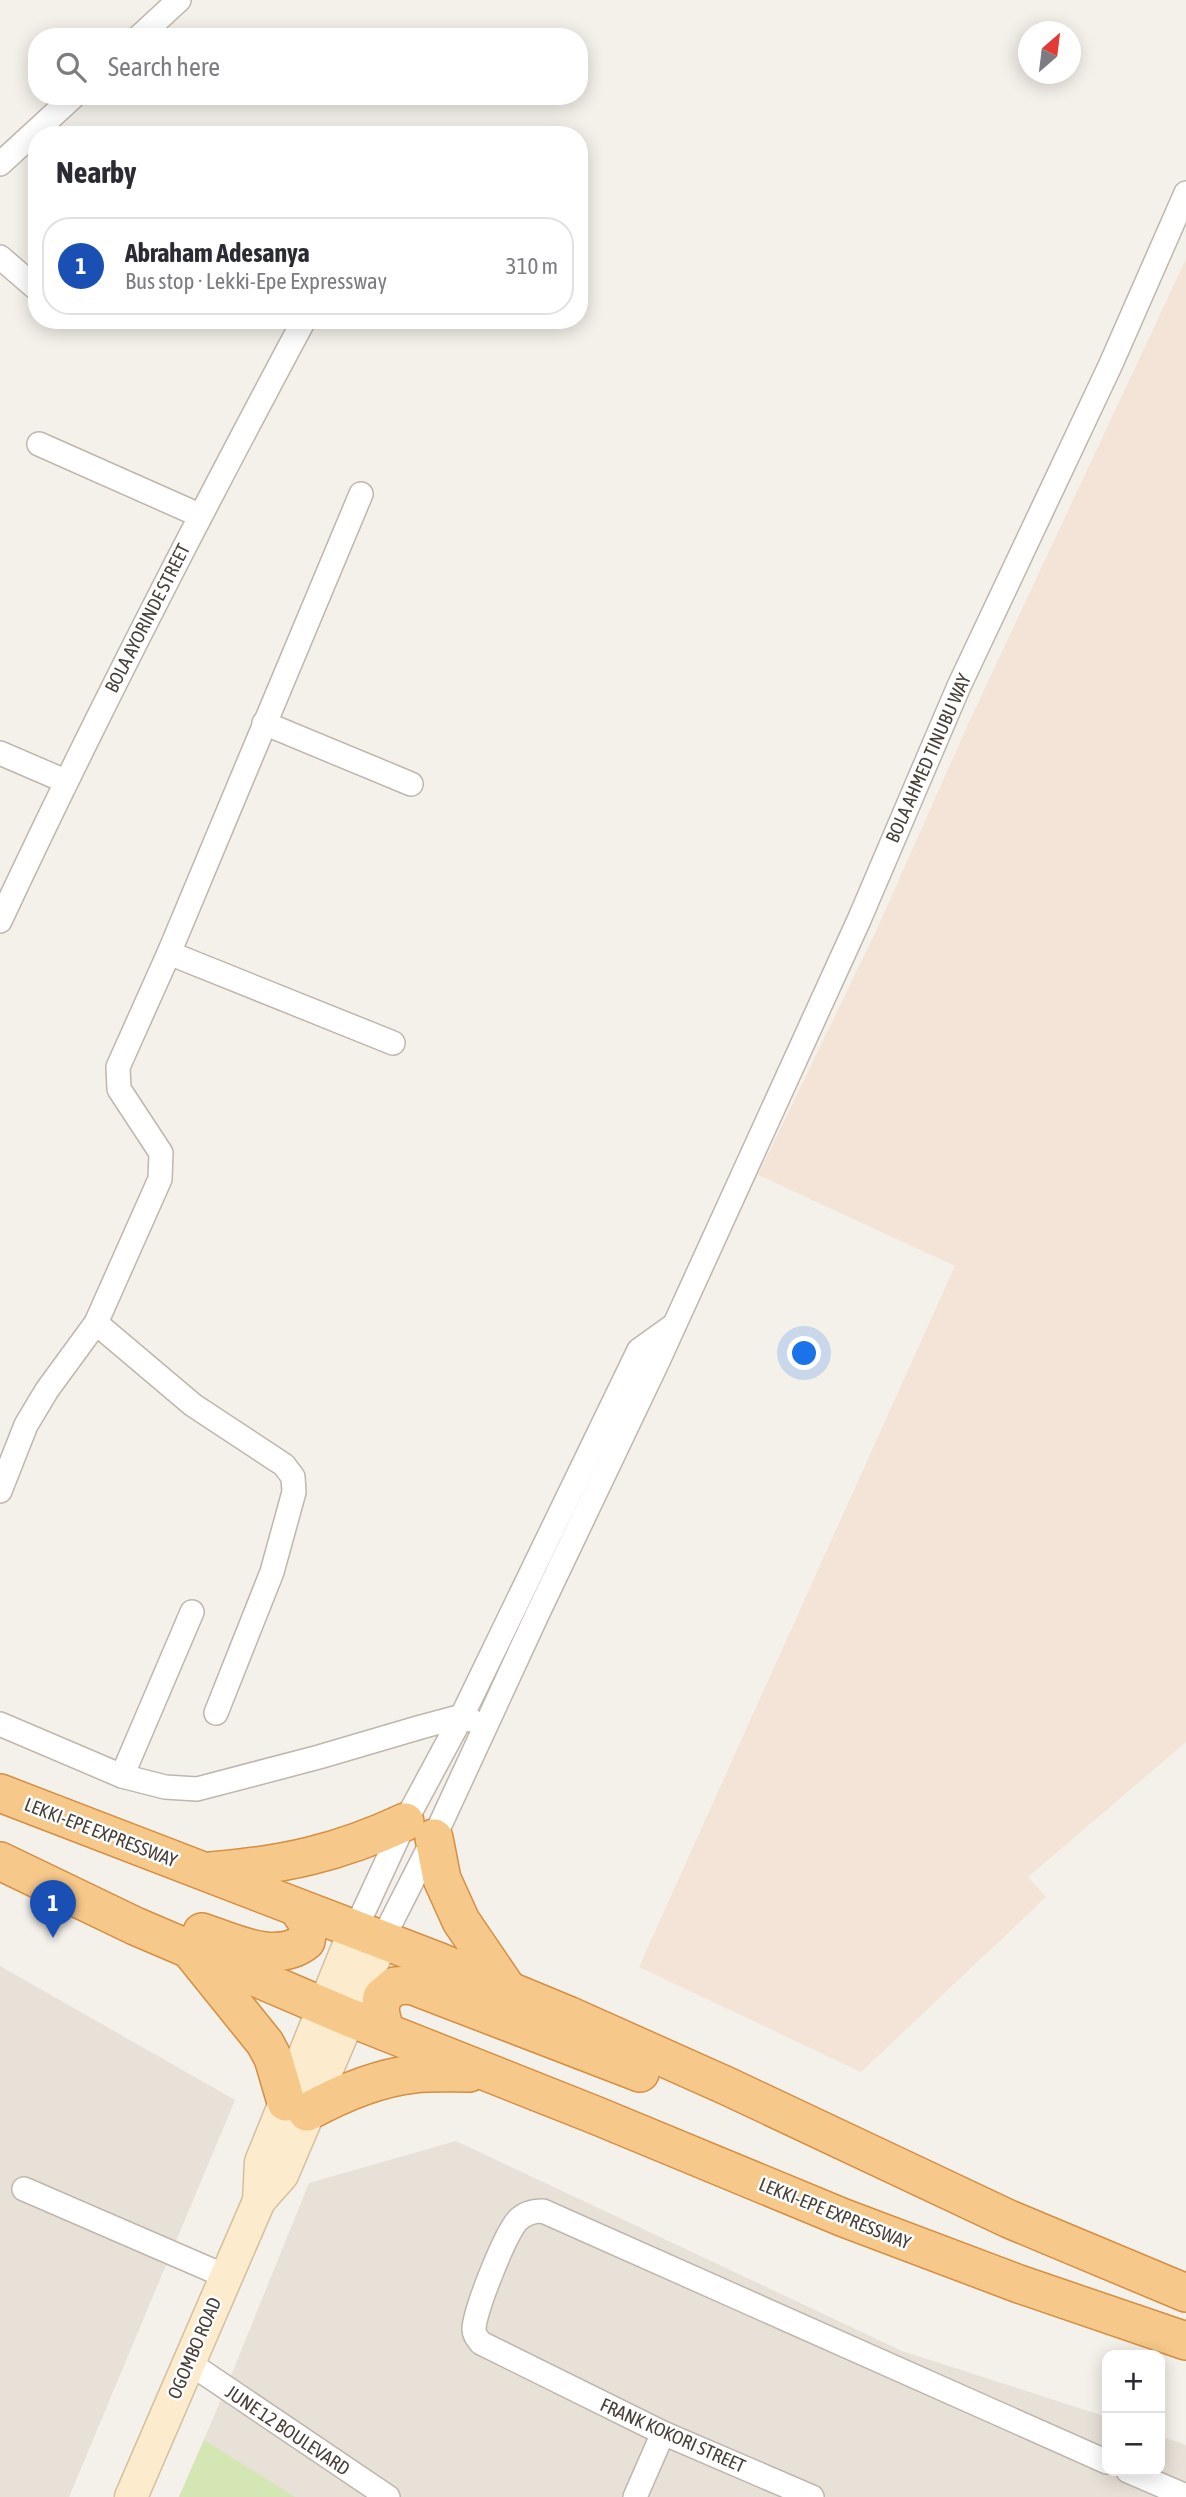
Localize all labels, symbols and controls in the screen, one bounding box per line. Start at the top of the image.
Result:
north arrow [1018,21,1081,84]
search box [28,28,588,105]
icon: search [52,48,90,86]
text: Search here [108,52,220,82]
text: Nearby [56,155,136,189]
text: Abraham Adesanya [125,238,310,268]
text: 1 [76,253,86,279]
text: 310 m [506,253,558,279]
text: Bus stop · Lekki-Epe Expressway [125,268,387,294]
street label: BOLA AYORINDE STREET [100,539,194,696]
street label: BOLA AHMED TINUBU WAY [881,670,975,846]
your location [787,1336,821,1370]
street label: LEKKI-EPE EXPRESSWAY [22,1793,181,1871]
pin: 1 [30,1880,76,1938]
street label: LEKKI-EPE EXPRESSWAY [756,2173,914,2254]
street label: OGOMBO ROAD [163,2294,225,2402]
map controls [1102,2350,1165,2476]
button: + [1102,2350,1165,2413]
street label: JUNE 12 BOULEVARD [222,2380,354,2480]
street label: FRANK KOKORI STREET [597,2393,750,2477]
button: − [1102,2413,1165,2476]

